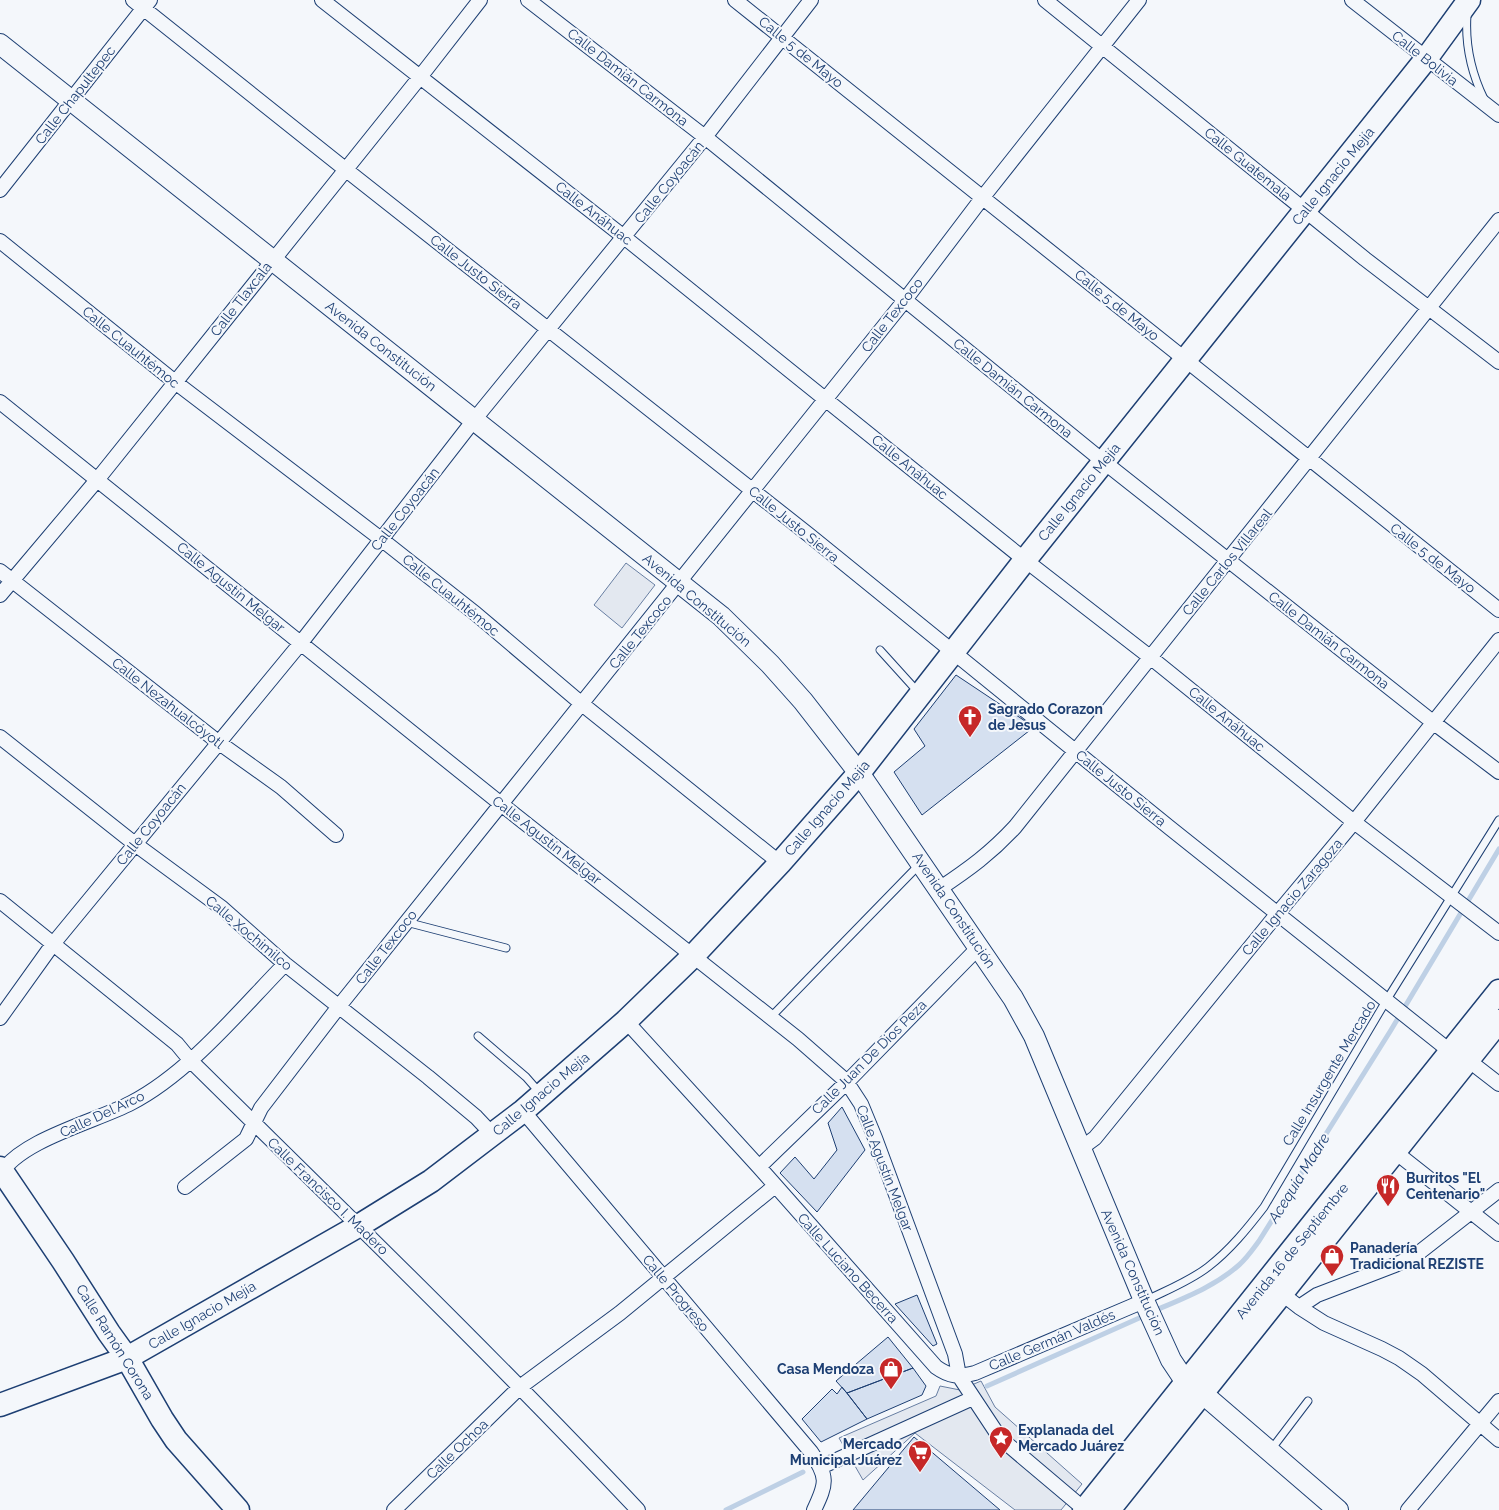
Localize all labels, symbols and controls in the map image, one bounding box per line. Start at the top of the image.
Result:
street label: Calle 5 de Mayo [756,13,846,91]
street label: Calle Damián Carmona [565,25,691,129]
street label: Calle Bolivia [1389,27,1461,89]
street label: Calle Chapultepec [32,42,118,147]
street label: Calle Guatemala [1201,124,1295,204]
street label: Calle Ignacio Mejía [1289,124,1377,228]
street label: Calle Coyoacán [631,138,707,226]
street label: Calle Anáhuac [552,178,636,248]
street label: Calle Justo Sierra [427,231,525,313]
street label: Calle Tlaxcala [207,259,275,339]
street label: Calle 5 de Mayo [1072,266,1162,344]
street label: Calle Texcoco [858,275,926,355]
street label: Avenida Constitución [322,298,440,394]
street label: Calle Cuauhtémoc [79,303,183,391]
street label: Calle Damián Carmona [950,335,1076,441]
street label: Calle Anáhuac [869,431,952,503]
street label: Calle Ignacio Mejía [1035,440,1123,544]
street label: Calle Coyoacán [368,464,442,554]
street label: Calle Justo Sierra [746,483,842,565]
street label: Calle Carlos Villareal [1179,505,1275,619]
street label: Calle 5 de Mayo [1387,520,1479,596]
street label: Calle Agustín Melgar [174,539,288,635]
street label: Avenida Constitución [640,550,754,650]
street label: Calle Cuauhtémoc [399,551,503,639]
street label: Calle Damián Carmona [1266,588,1392,692]
street label: Calle Texcoco [606,592,674,672]
street label: Calle Nezahualcóyotl [109,654,227,752]
street label: Calle Anáhuac [1186,683,1269,755]
place label: Sagrado Corazon de Jesus [988,701,1103,733]
church icon: Sagrado Corazon de Jesus [957,704,983,738]
street label: Calle Justo Sierra [1073,747,1169,829]
street label: Calle Ignacio Mejía [781,757,873,859]
street label: Calle Coyoacán [113,780,189,868]
street label: Calle Agustín Melgar [489,792,605,888]
street label: Calle Ignacio Zaragoza [1239,835,1345,959]
street label: Avenida Constitución [909,849,999,971]
street label: Calle Xochimilco [203,892,295,974]
street label: Calle Texcoco [352,907,420,987]
street label: Calle Juan De Dios Peza [808,996,930,1118]
street label: Calle Insurgente Mercado [1279,997,1379,1149]
street label: Calle Ignacio Mejía [489,1049,593,1139]
street label: Calle Del Arco [57,1087,147,1141]
street label: Calle Agustín Melgar [854,1103,917,1234]
water label: Acequia Madre [1264,1130,1334,1227]
street label: Calle Francisco I. Madero [264,1134,392,1258]
place label: Burritos "El Centenario" [1406,1170,1485,1202]
restaurant icon: Burritos "El Centenario" [1375,1173,1401,1207]
street label: Avenida 16 de Septiembre [1232,1180,1352,1322]
street label: Avenida Constitución [1098,1206,1168,1338]
street label: Calle Luciano Becerra [794,1210,902,1326]
place label: Panadería Tradicional REZISTE [1350,1240,1484,1272]
shop icon: Panadería Tradicional REZISTE [1319,1243,1345,1277]
street label: Calle Progreso [639,1251,713,1335]
street label: Calle Ignacio Mejía [145,1278,259,1352]
street label: Calle Ramón Corona [73,1281,157,1403]
street label: Calle Germán Valdés [987,1306,1118,1374]
shop icon: Casa Mendoza [878,1356,904,1390]
place label: Casa Mendoza [777,1361,874,1377]
street label: Calle Ochoa [423,1416,491,1482]
place label: Explanada del Mercado Juárez [1018,1422,1124,1454]
place icon: Explanada del Mercado Juárez [988,1425,1014,1459]
place label: Mercado Municipal Juárez [790,1436,903,1468]
supermarket icon: Mercado Municipal Juárez [907,1439,933,1473]

